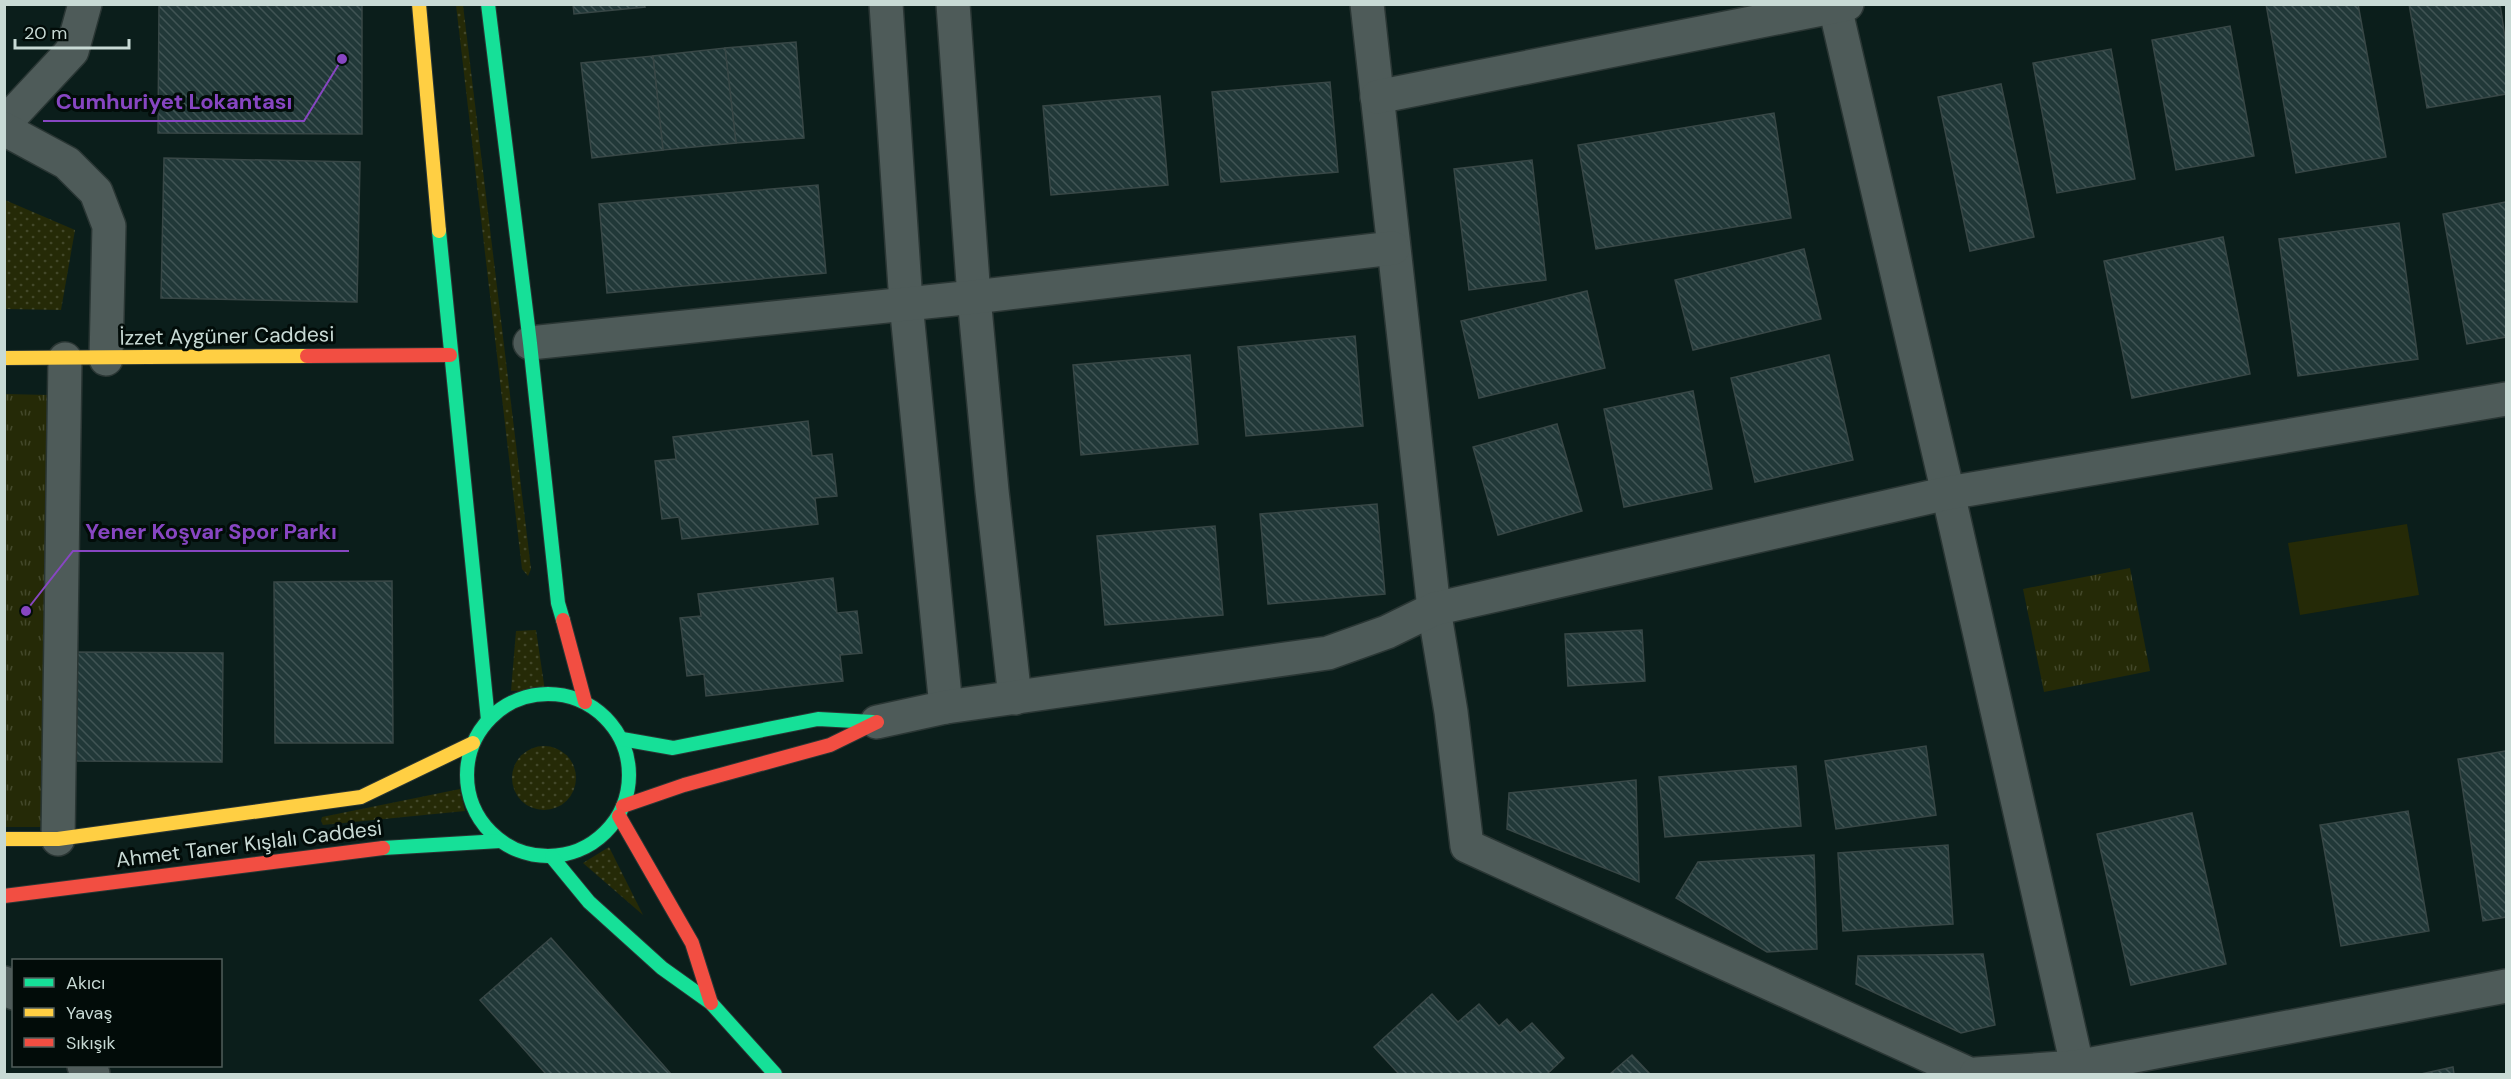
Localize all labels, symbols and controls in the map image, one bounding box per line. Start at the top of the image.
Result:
scale bar [15,12,129,50]
text: 20 m [24,21,67,45]
callout: Cumhuriyet Lokantası [43,81,304,121]
text: Cumhuriyet Lokantası [56,87,292,116]
street label: İzzet Aygüner Caddesi [119,320,335,352]
callout: Yener Koşvar Spor Parkı [73,511,349,551]
text: Yener Koşvar Spor Parkı [85,517,337,546]
street label: Ahmet Taner Kışlalı Caddesi [114,814,384,874]
legend [12,959,222,1067]
text: Akıcı [66,971,105,995]
text: Yavaş [66,1001,112,1025]
text: Sıkışık [66,1031,116,1055]

